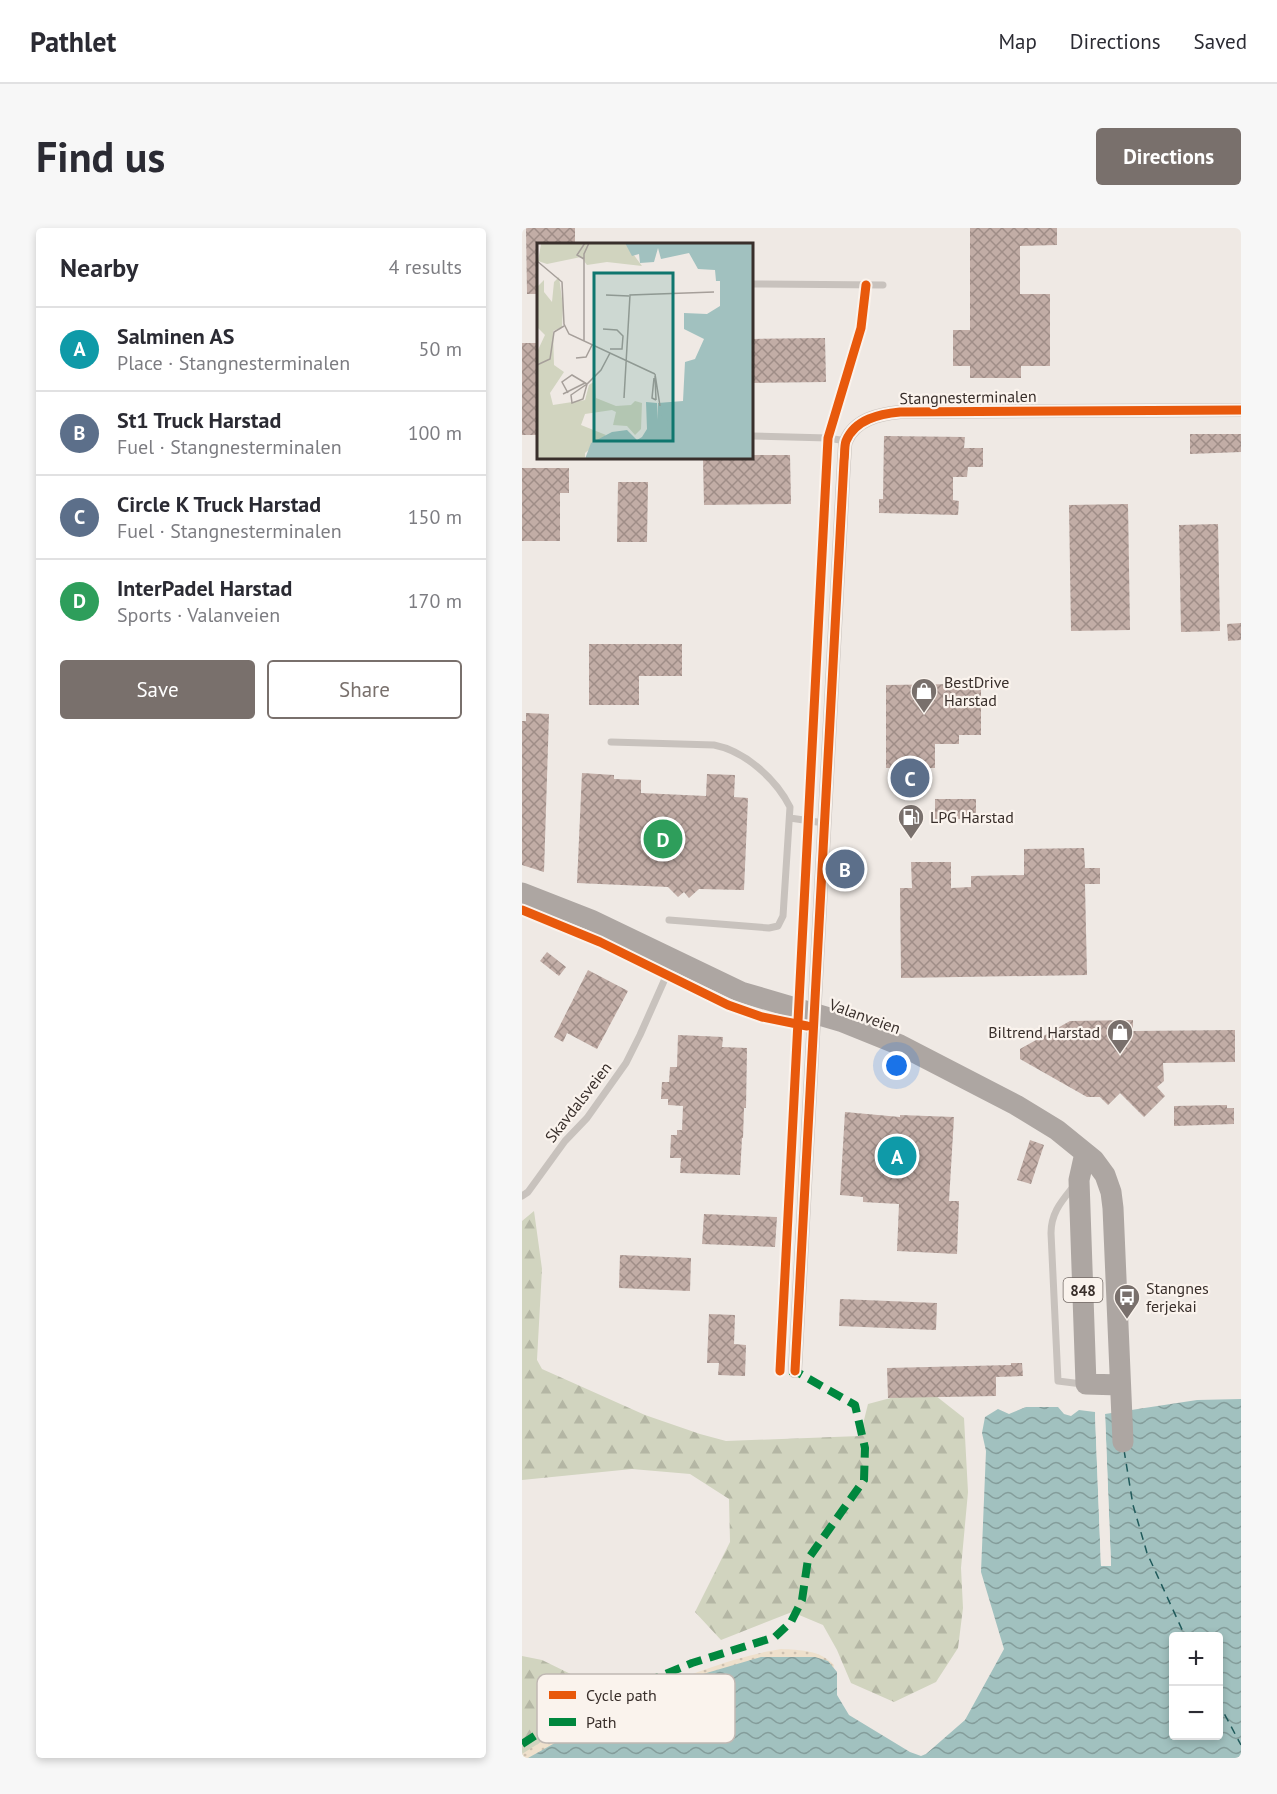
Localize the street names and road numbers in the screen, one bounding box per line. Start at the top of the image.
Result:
street label: Stangnesterminalen [899,386,1037,408]
street label: Valanveien [826,994,903,1038]
street label: Skavdalsveien [540,1058,616,1146]
road number: 848 [1064,1278,1102,1302]

